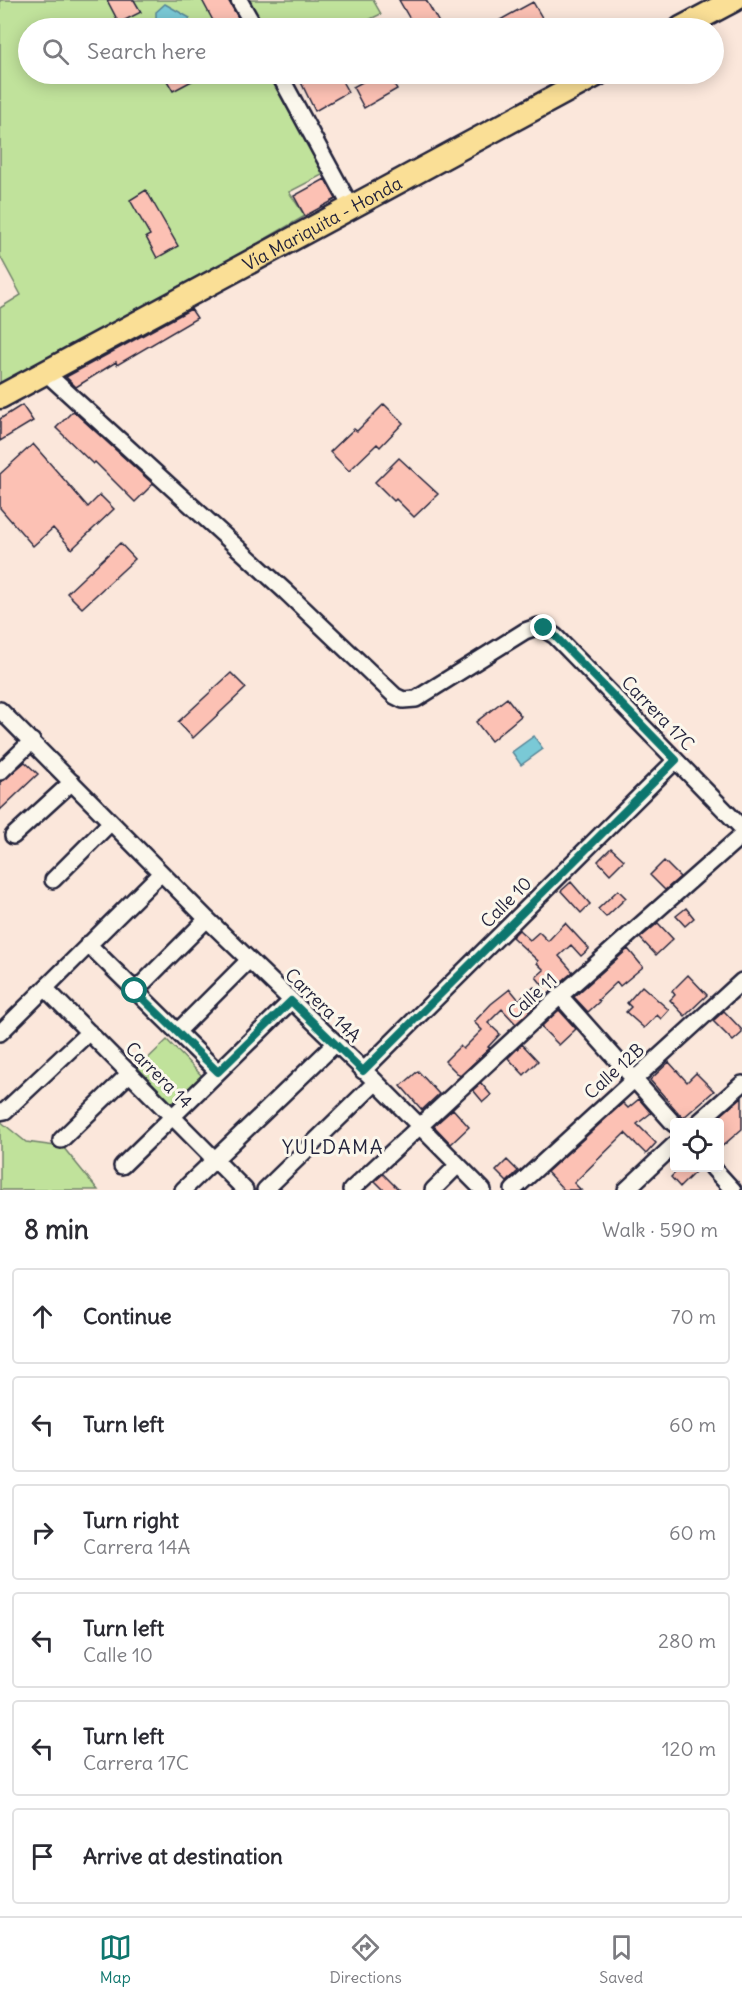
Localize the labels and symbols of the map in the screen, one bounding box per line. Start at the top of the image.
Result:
street label: Vía Mariquita - Honda [238,171,406,275]
route end [530,614,556,640]
street label: Carrera 17C [617,671,699,755]
street label: Calle 10 [476,872,536,932]
street label: Carrera 14A [280,963,366,1047]
street label: Calle 11 [503,968,561,1024]
route start [121,977,147,1003]
street label: Carrera 14 [121,1037,197,1113]
street label: Calle 12B [579,1038,649,1104]
district label: YULDAMA [282,1134,384,1159]

